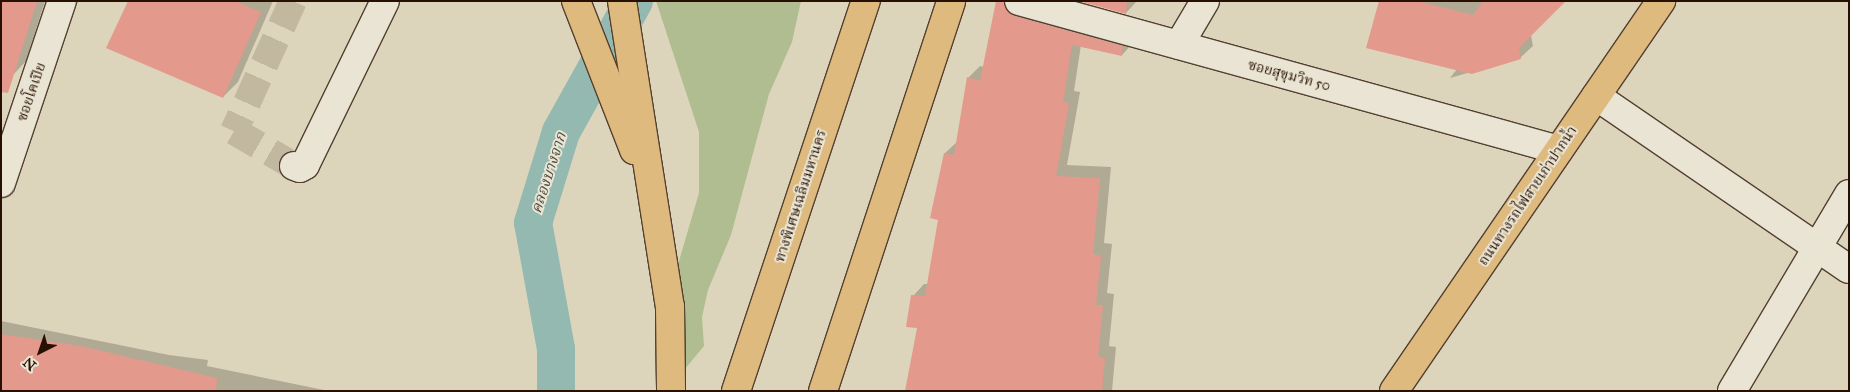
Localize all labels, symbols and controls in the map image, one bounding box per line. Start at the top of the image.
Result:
street label: ซอยสุขุมวิท 50 [1246,57,1332,95]
street label: ซอยโคเปีย [14,60,50,124]
street label: ถนนทางรถไฟสายเก่าปากน้ำ [1475,123,1581,269]
street label: ทางพิเศษเฉลิมมหานคร [772,128,830,264]
water label: คลองบางจาก [527,130,571,216]
north arrow [15,327,65,377]
text: N [20,353,40,374]

